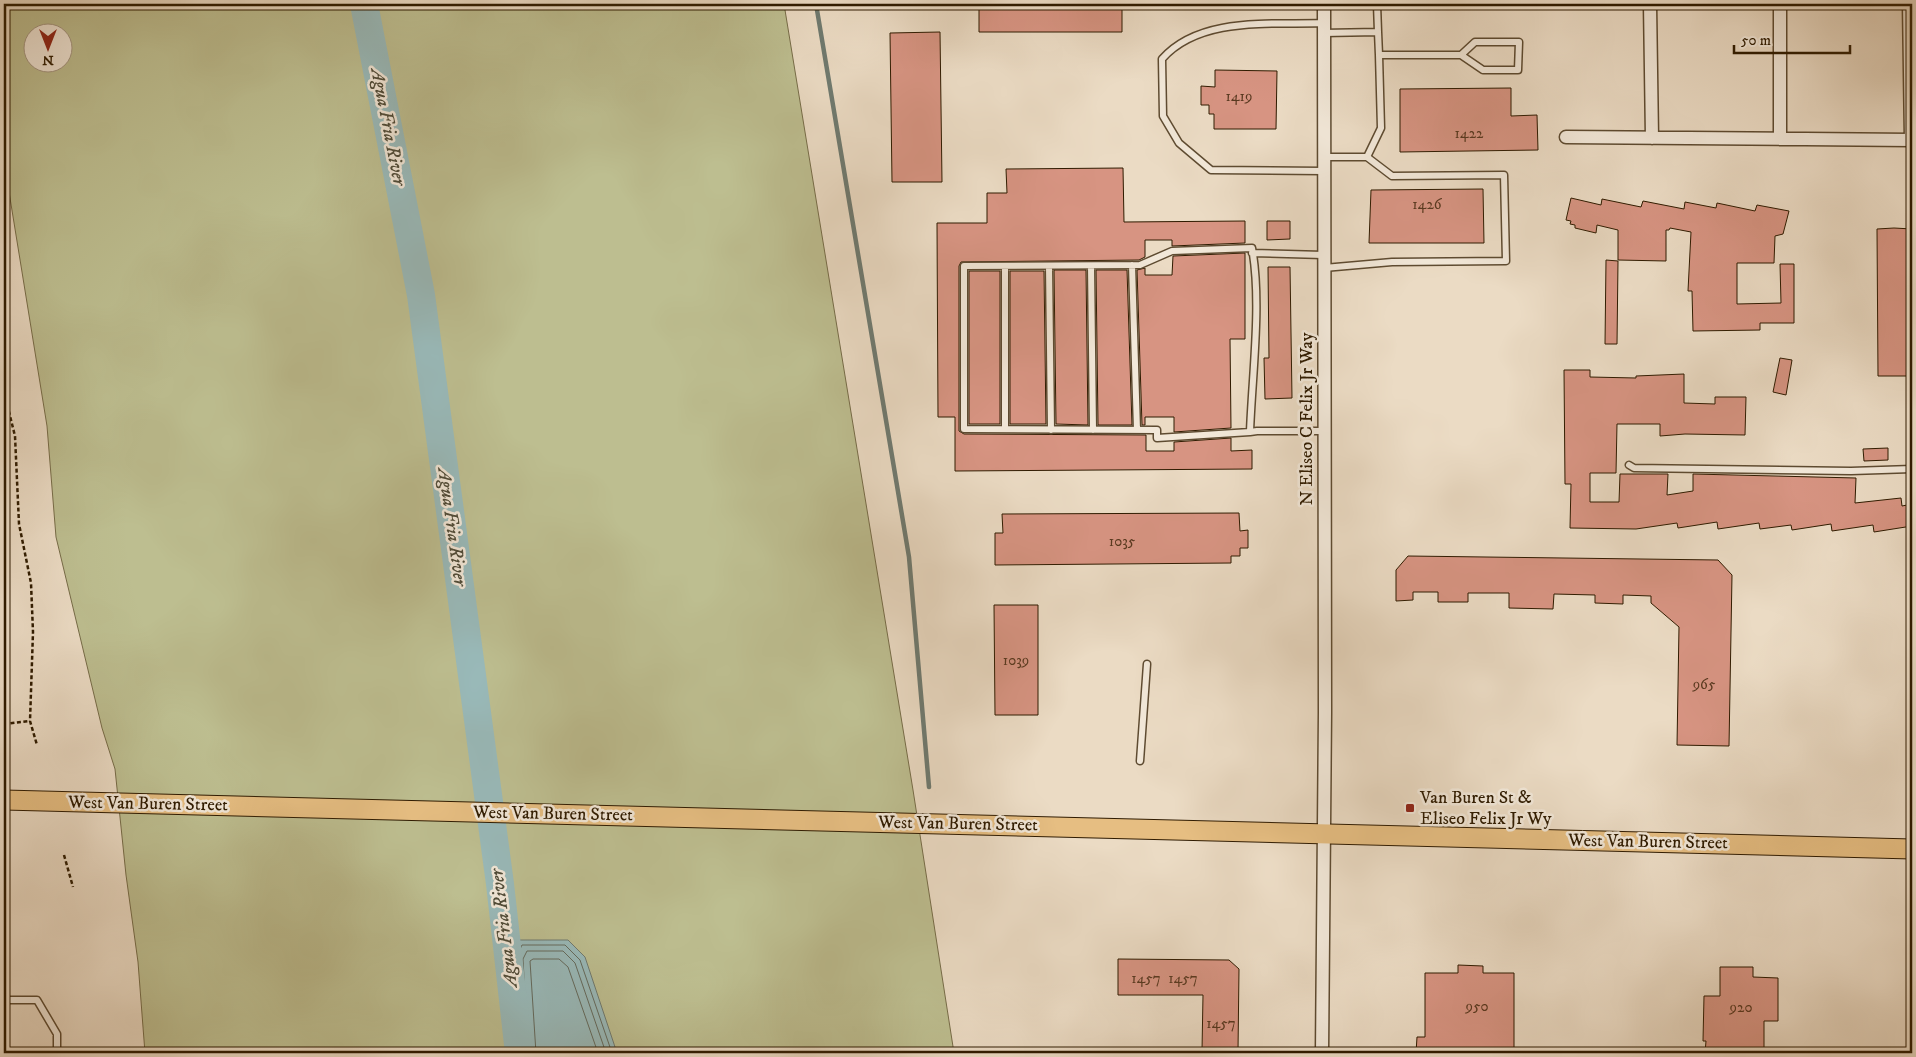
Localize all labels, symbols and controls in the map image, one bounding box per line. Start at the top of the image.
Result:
north arrow [22,22,72,72]
scale bar [1734,22,1850,54]
text: 50 m [1741,31,1771,50]
text: N [42,51,54,69]
water label: Agua Fria River [365,65,411,190]
house number: 1419 [1225,87,1253,106]
house number: 1422 [1455,124,1484,143]
house number: 1426 [1412,195,1443,214]
street label: N Eliseo C Felix Jr Way [1296,332,1318,505]
water label: Agua Fria River [432,465,472,590]
house number: 1035 [1109,532,1136,551]
house number: 1039 [1003,651,1029,670]
house number: 965 [1692,675,1716,694]
place label: Van Buren St & Eliseo Felix Jr Wy [1419,787,1552,830]
street label: West Van Buren Street [67,792,228,816]
street label: West Van Buren Street [472,802,633,826]
marker: Van Buren St & Eliseo Felix Jr Wy [1404,802,1416,814]
street label: West Van Buren Street [877,812,1038,836]
street label: West Van Buren Street [1567,830,1728,854]
water label: Agua Fria River [485,866,523,990]
house number: 1457 [1131,969,1161,988]
house number: 1457 [1168,969,1198,988]
house number: 950 [1464,997,1489,1016]
house number: 920 [1729,998,1752,1017]
house number: 1457 [1206,1014,1236,1033]

